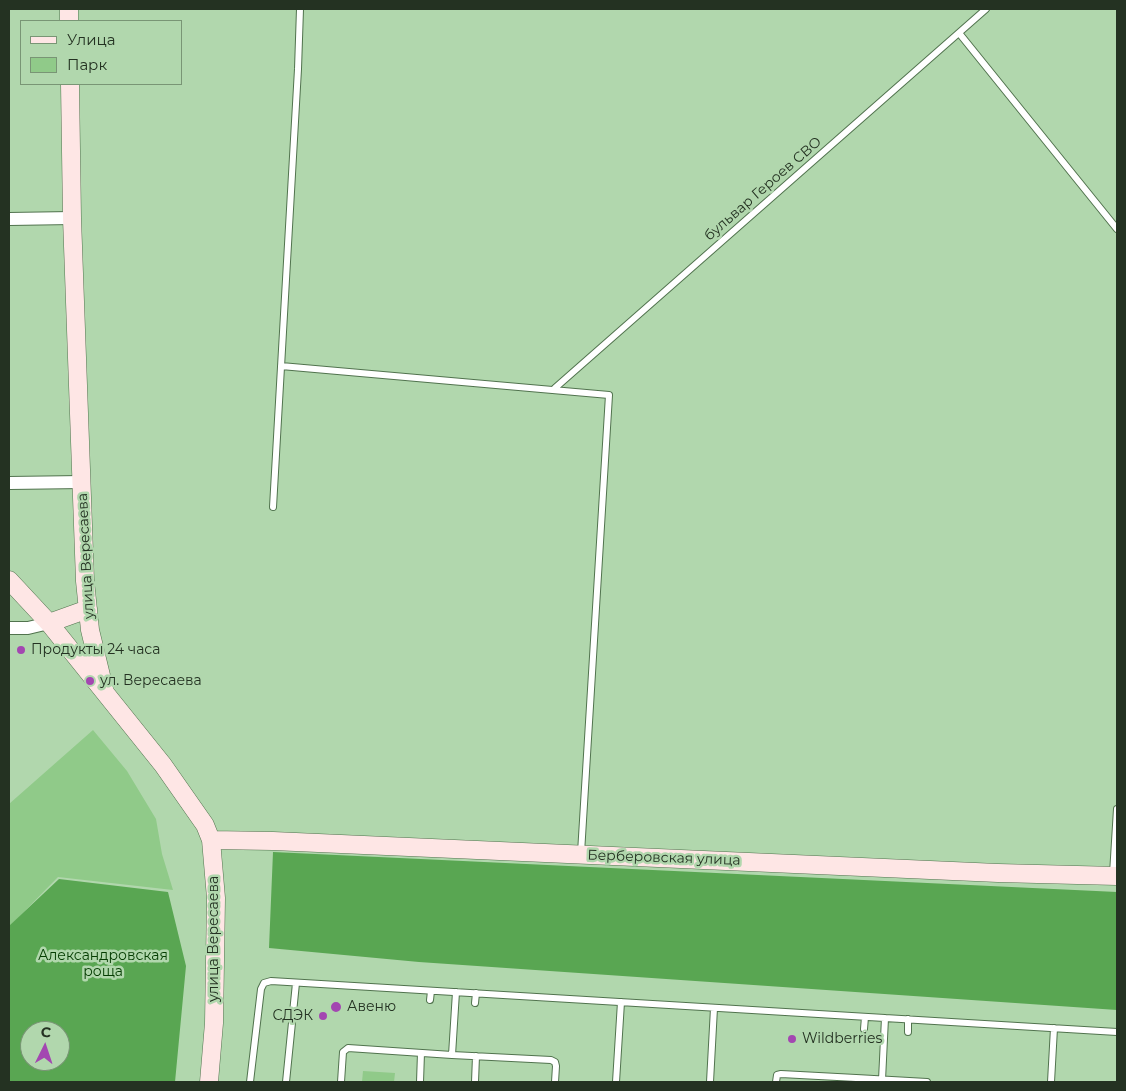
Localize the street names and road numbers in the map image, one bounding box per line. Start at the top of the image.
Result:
street label: бульвар Героев СВО [701,133,825,245]
street label: улица Вересаева [74,493,98,619]
street label: Берберовская улица [587,847,741,869]
street label: улица Вересаева [206,876,222,1002]

